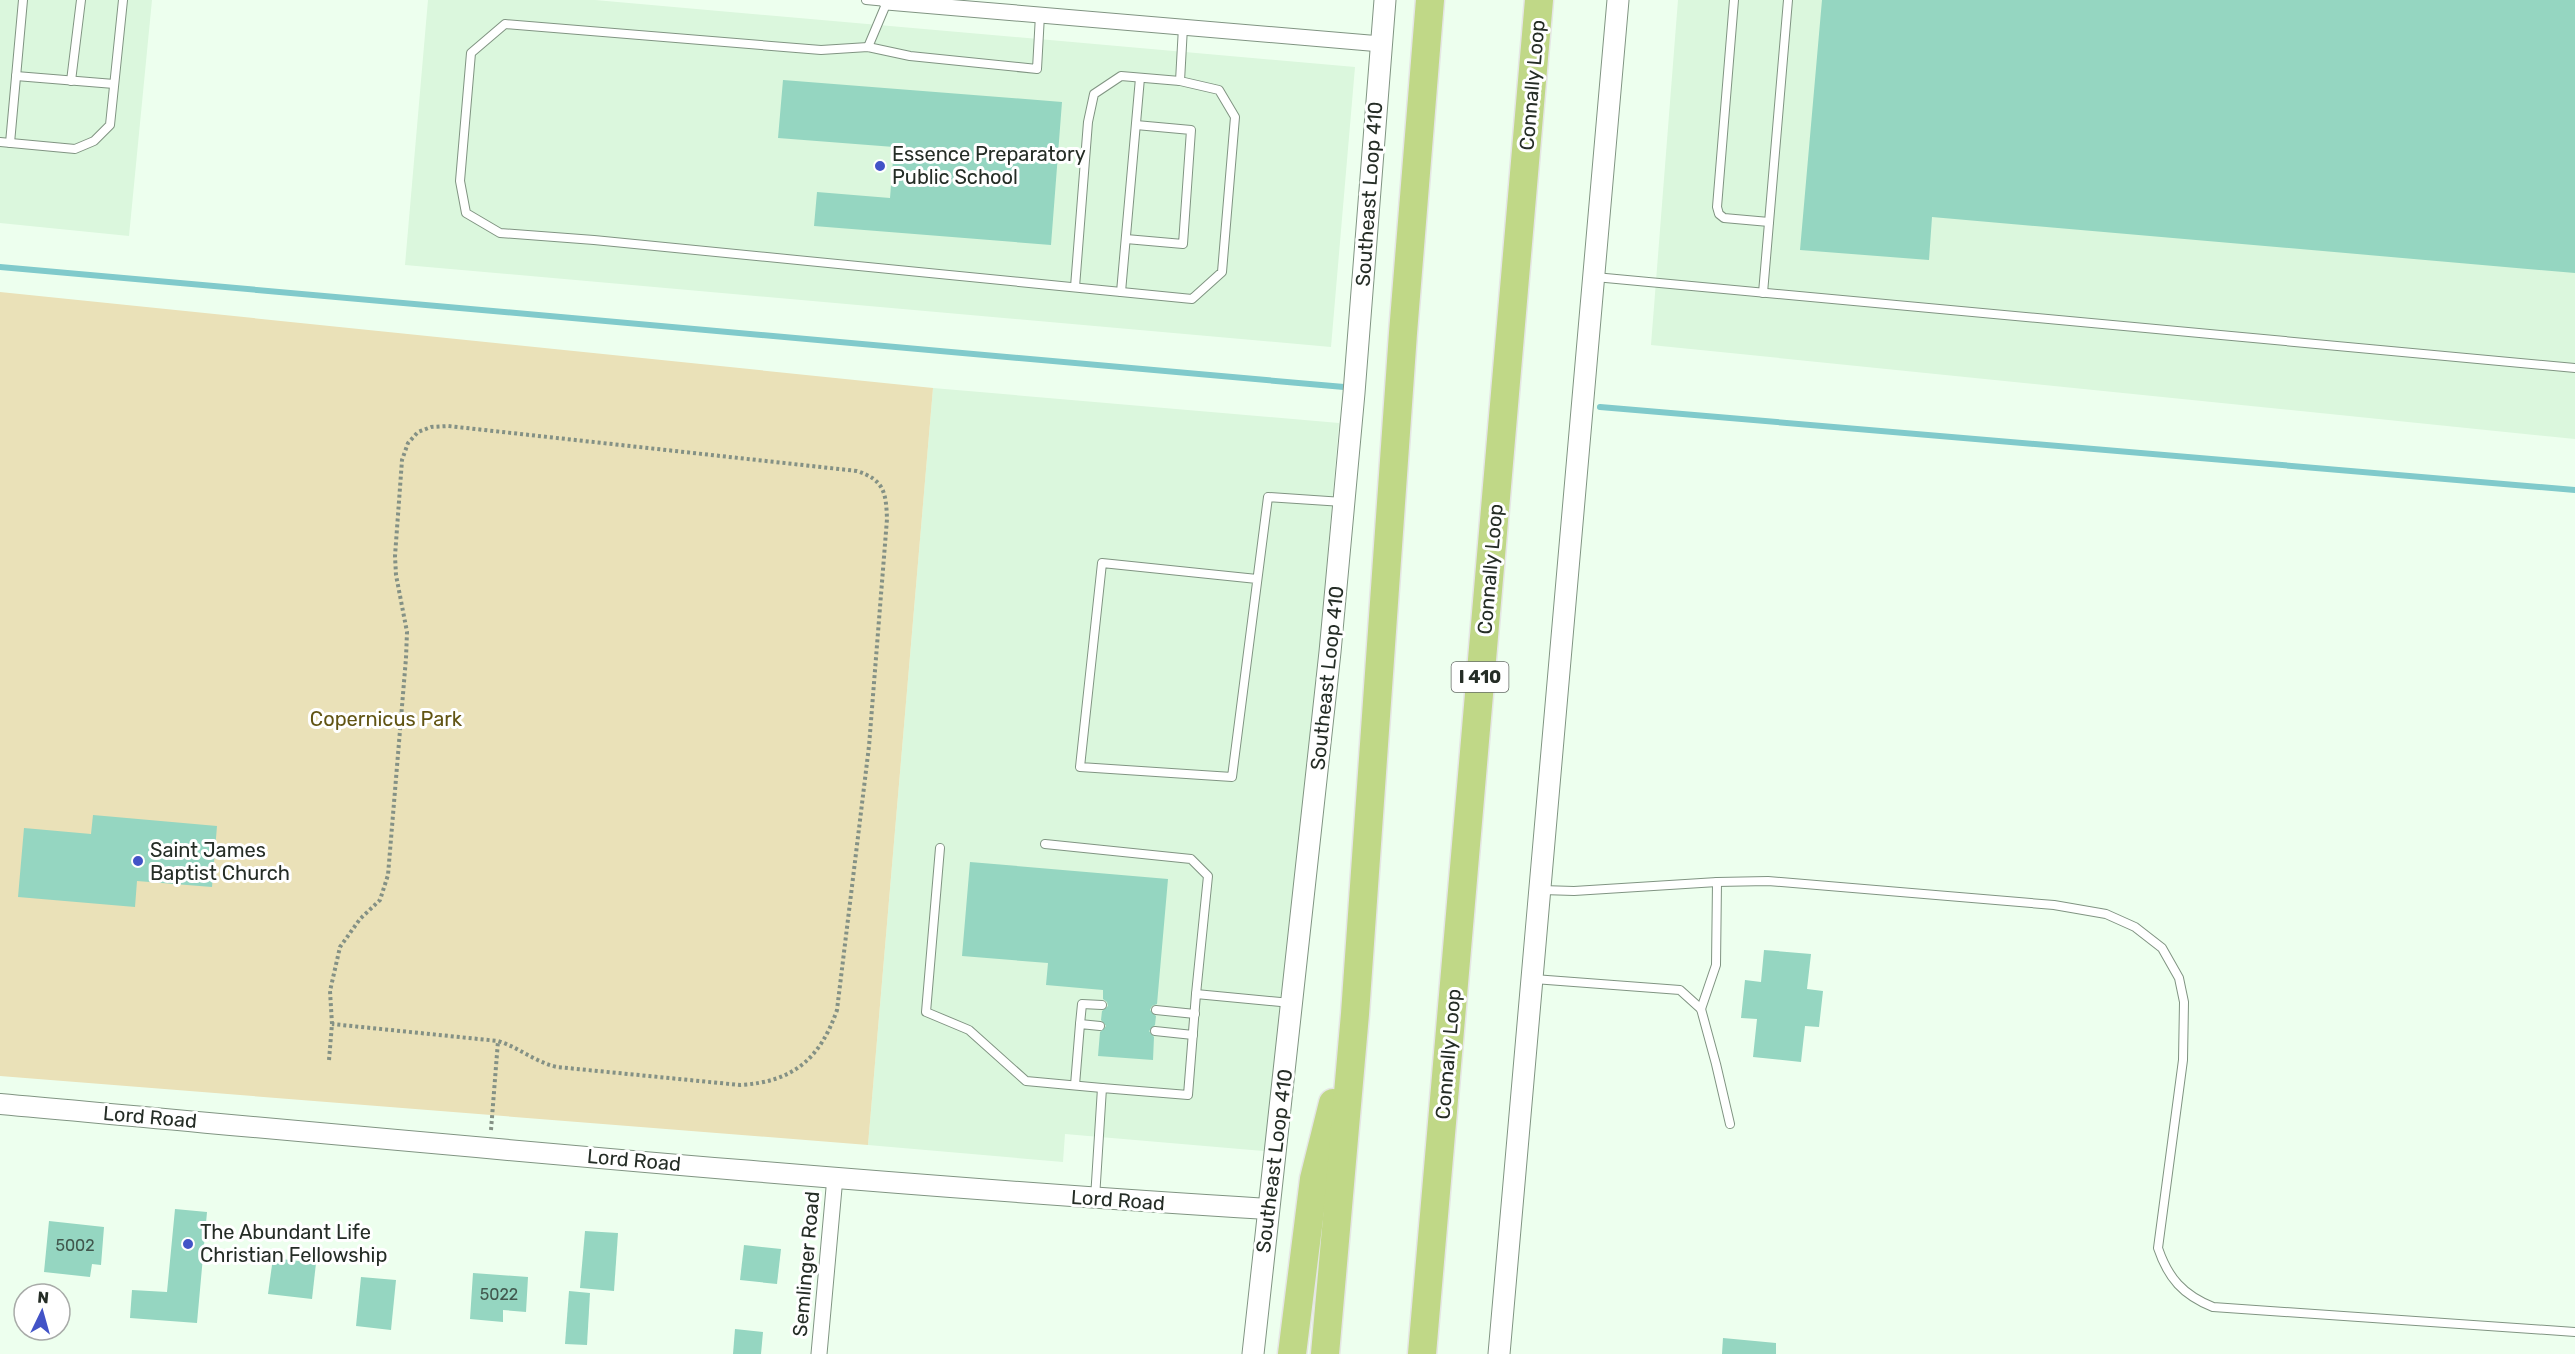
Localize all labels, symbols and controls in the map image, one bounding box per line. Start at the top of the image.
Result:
street label: Connally Loop [1514,19,1550,151]
street label: Southeast Loop 410 [1351,101,1387,287]
place label: Essence Preparatory Public School [892,142,1086,189]
marker: Essence Preparatory Public School [873,159,887,173]
street label: Connally Loop [1472,503,1508,635]
street label: Southeast Loop 410 [1305,585,1349,771]
road number: I 410 [1452,662,1508,692]
park label: Copernicus Park [310,707,463,731]
place label: Saint James Baptist Church [150,838,290,885]
marker: Saint James Baptist Church [131,854,145,868]
street label: Connally Loop [1430,988,1466,1120]
street label: Southeast Loop 410 [1251,1068,1297,1254]
street label: Lord Road [102,1101,198,1133]
street label: Lord Road [586,1144,682,1176]
street label: Lord Road [1070,1185,1166,1215]
street label: Semlinger Road [788,1190,824,1338]
place label: The Abundant Life Christian Fellowship [200,1220,387,1267]
house number: 5002 [55,1236,95,1255]
marker: The Abundant Life Christian Fellowship [181,1237,195,1251]
north arrow [12,1282,72,1342]
house number: 5022 [480,1285,518,1304]
text: N [37,1288,50,1308]

